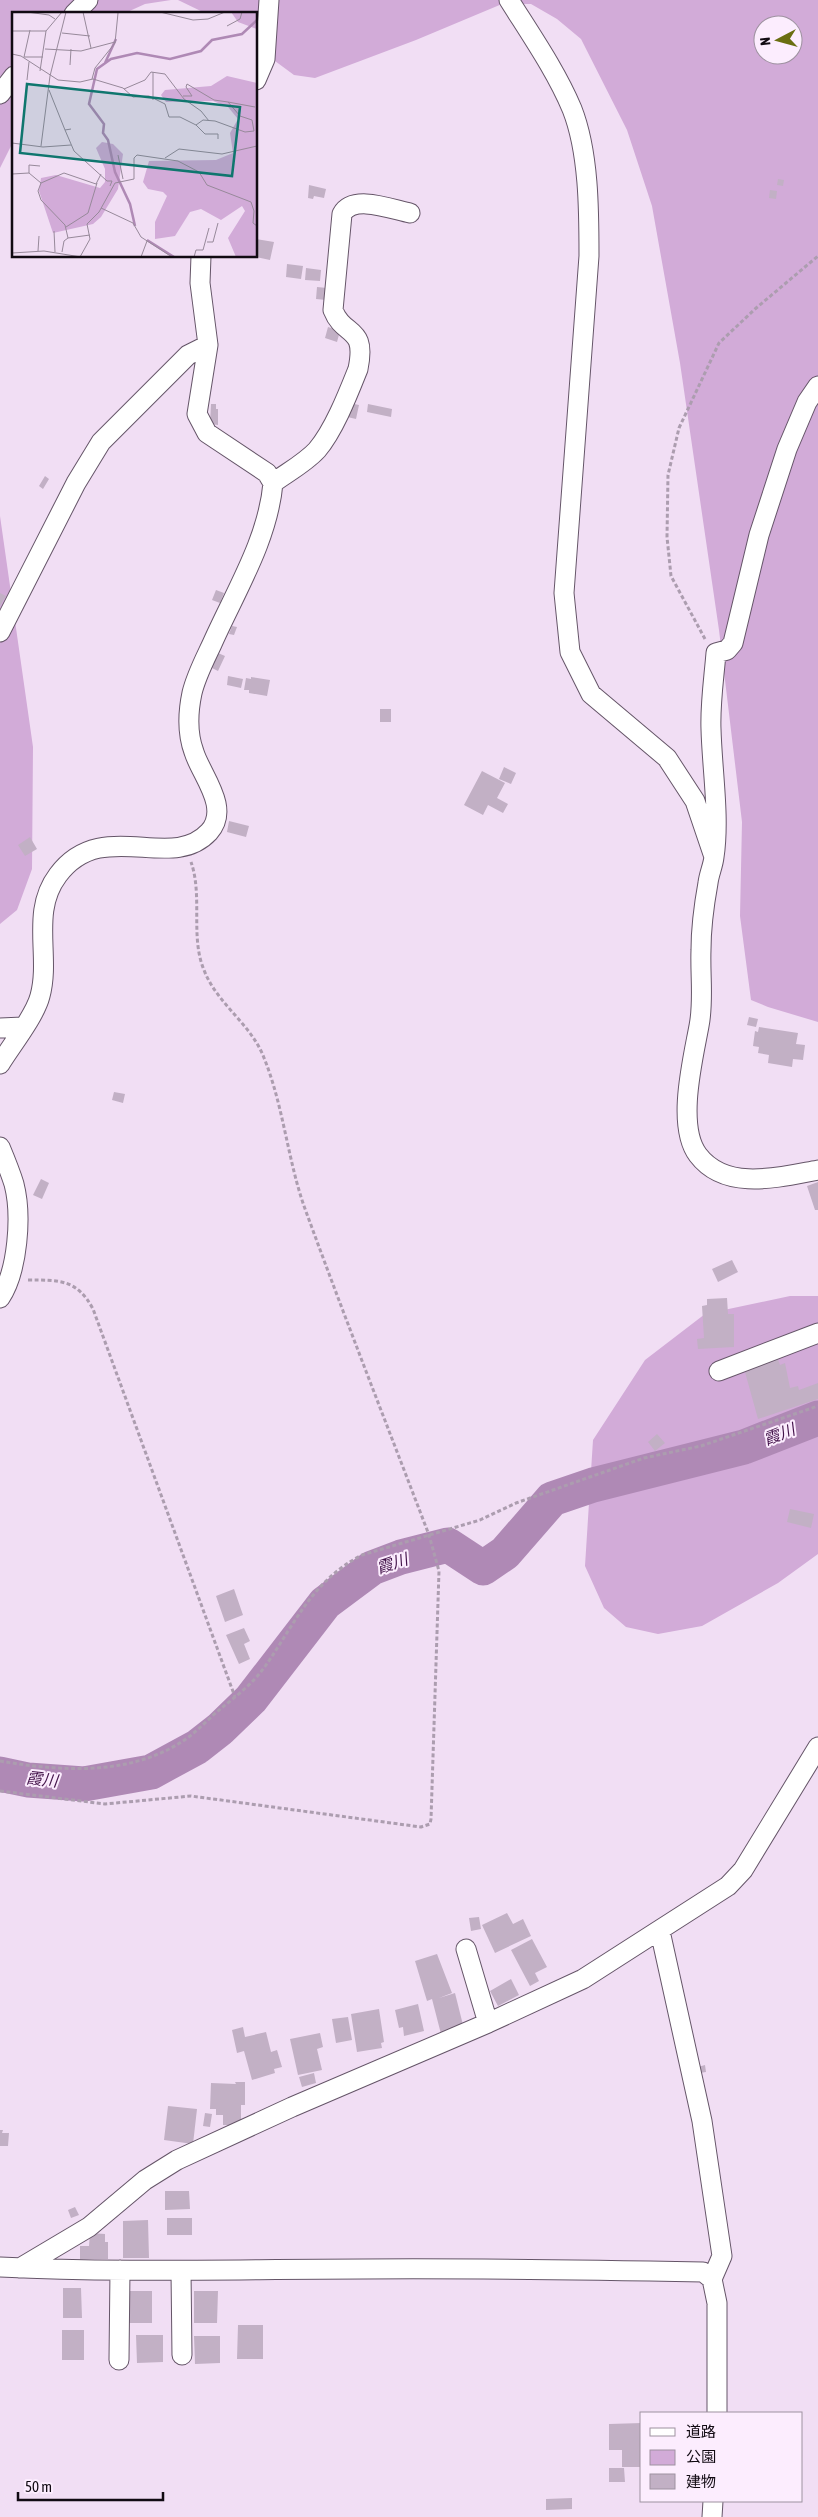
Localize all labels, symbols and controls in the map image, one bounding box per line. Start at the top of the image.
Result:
inset map [12,12,258,258]
north arrow [753,15,803,65]
text: N [757,36,773,46]
water label: 霞川 [761,1419,799,1448]
water label: 霞川 [374,1549,412,1577]
water label: 霞川 [25,1768,61,1790]
legend [640,2412,803,2502]
text: 道路 [686,2423,716,2440]
text: 公園 [686,2448,716,2465]
scale bar [18,2470,162,2502]
text: 建物 [686,2473,716,2490]
text: 50 m [25,2478,52,2495]

